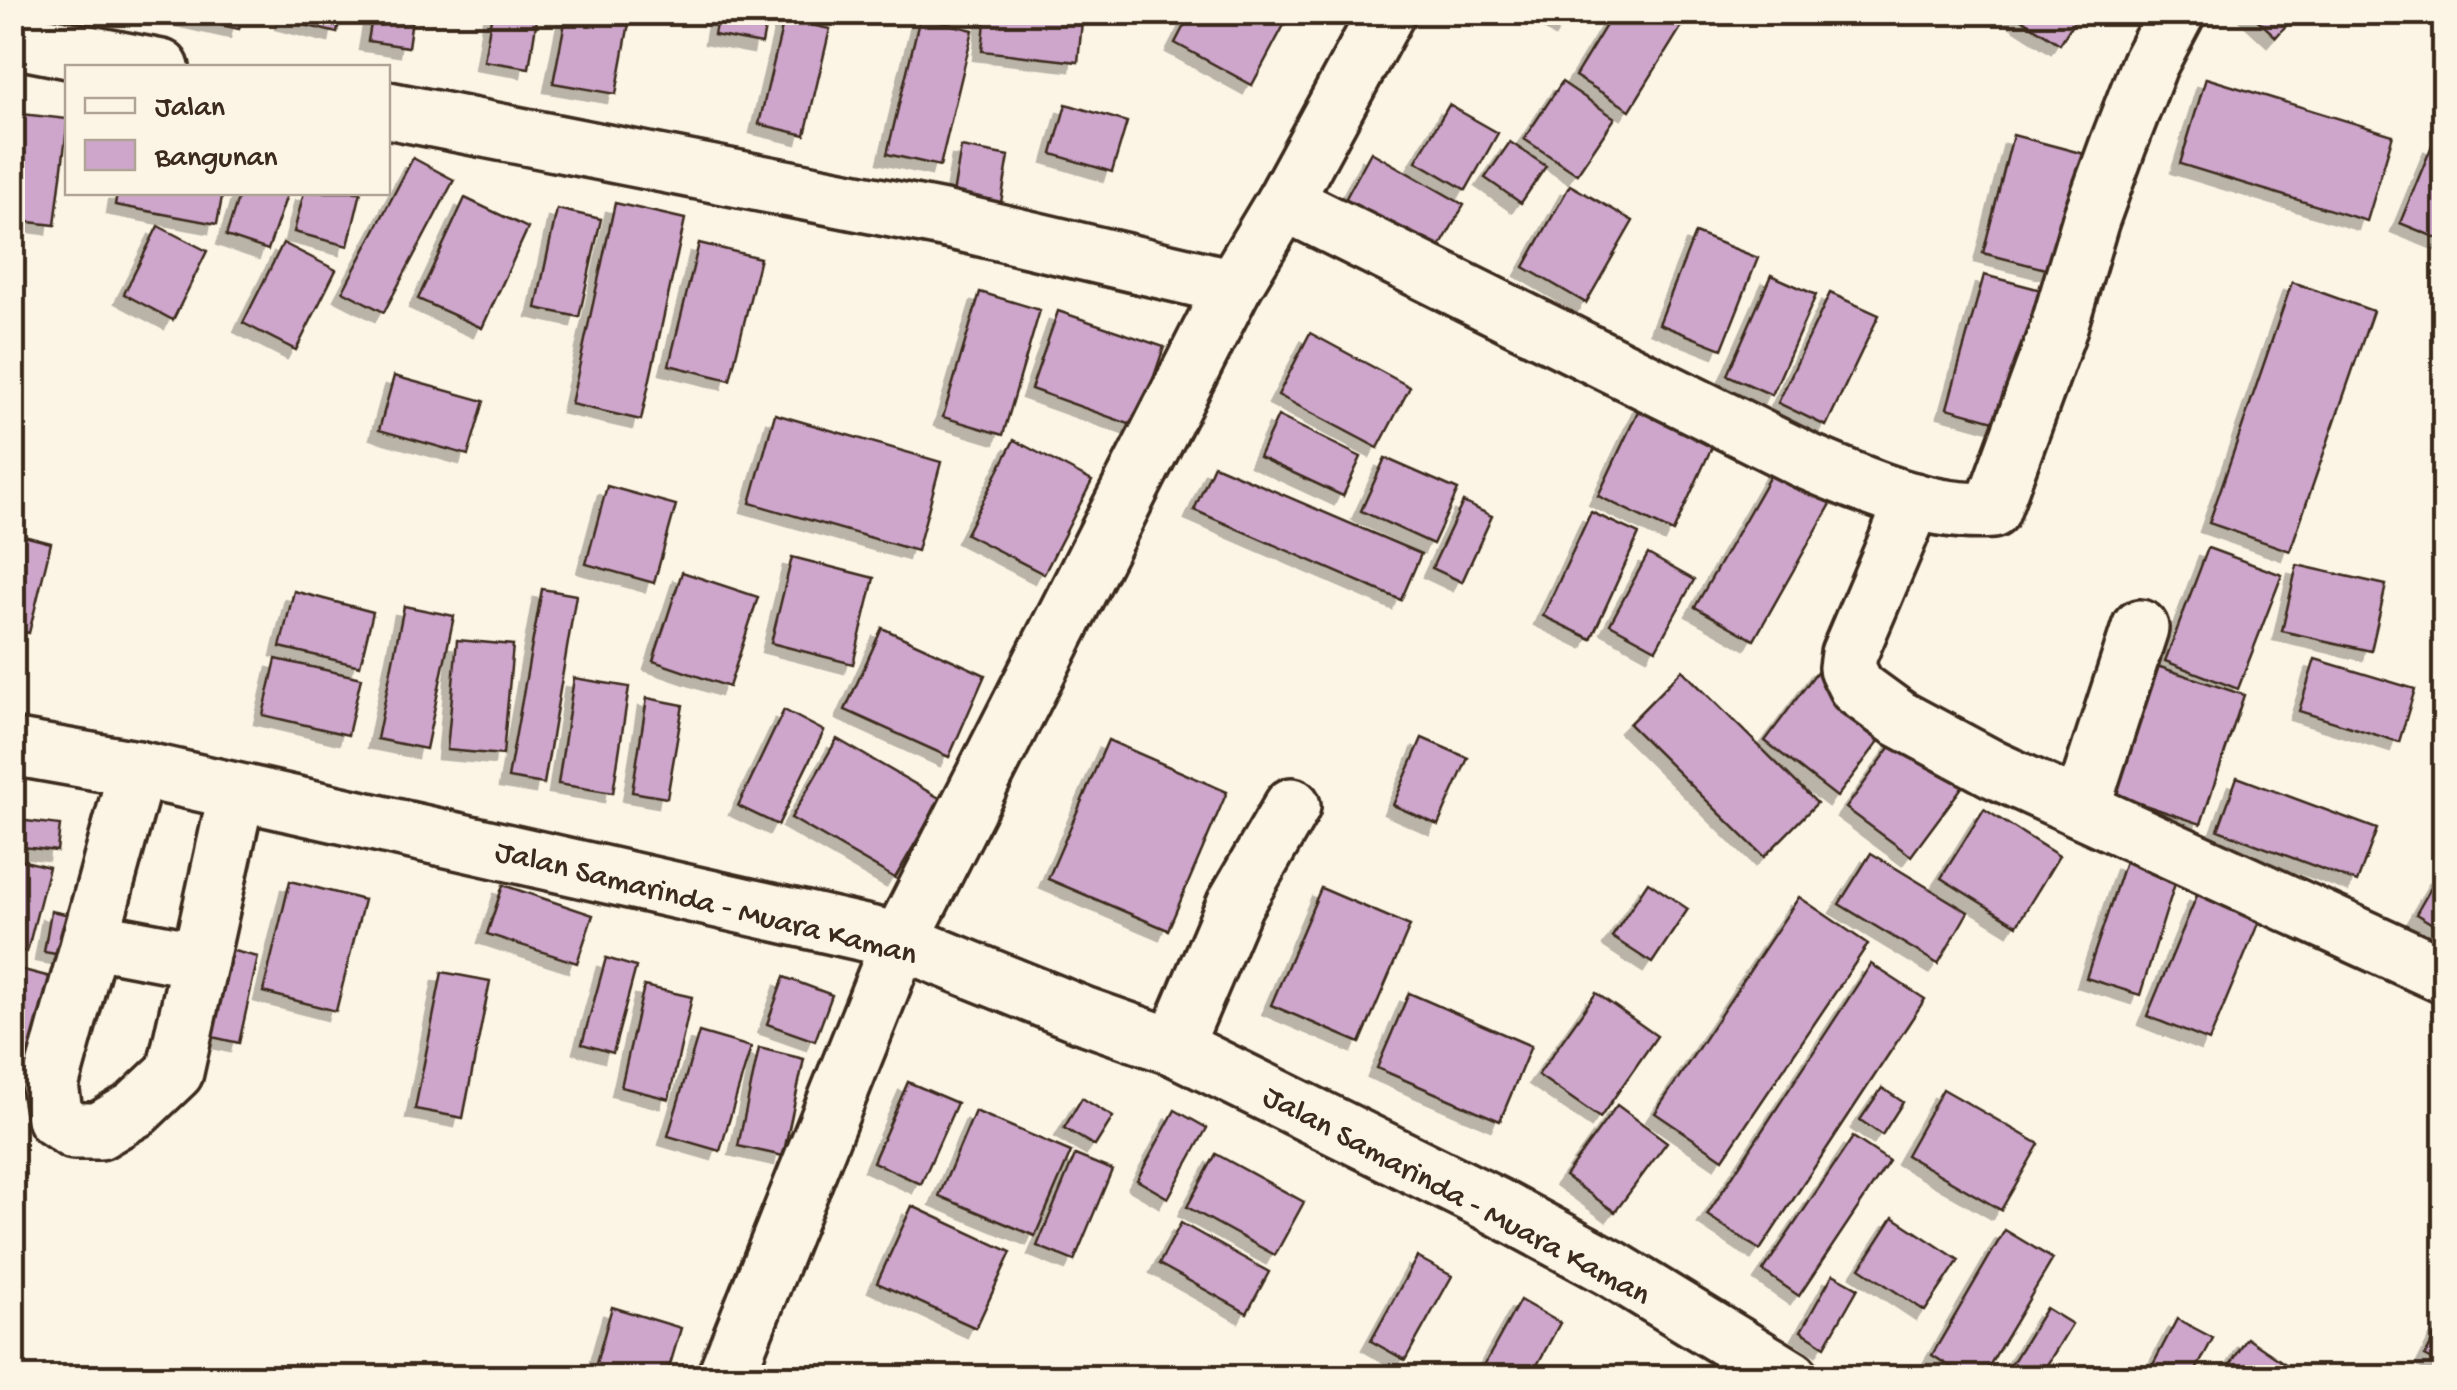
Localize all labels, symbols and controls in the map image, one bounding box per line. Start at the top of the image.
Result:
legend [65,65,390,195]
text: Jalan [155,92,225,127]
text: Bangunan [154,142,278,177]
street label: Jalan Samarinda - Muara Kaman [491,834,921,976]
street label: Jalan Samarinda - Muara Kaman [1255,1079,1656,1316]

